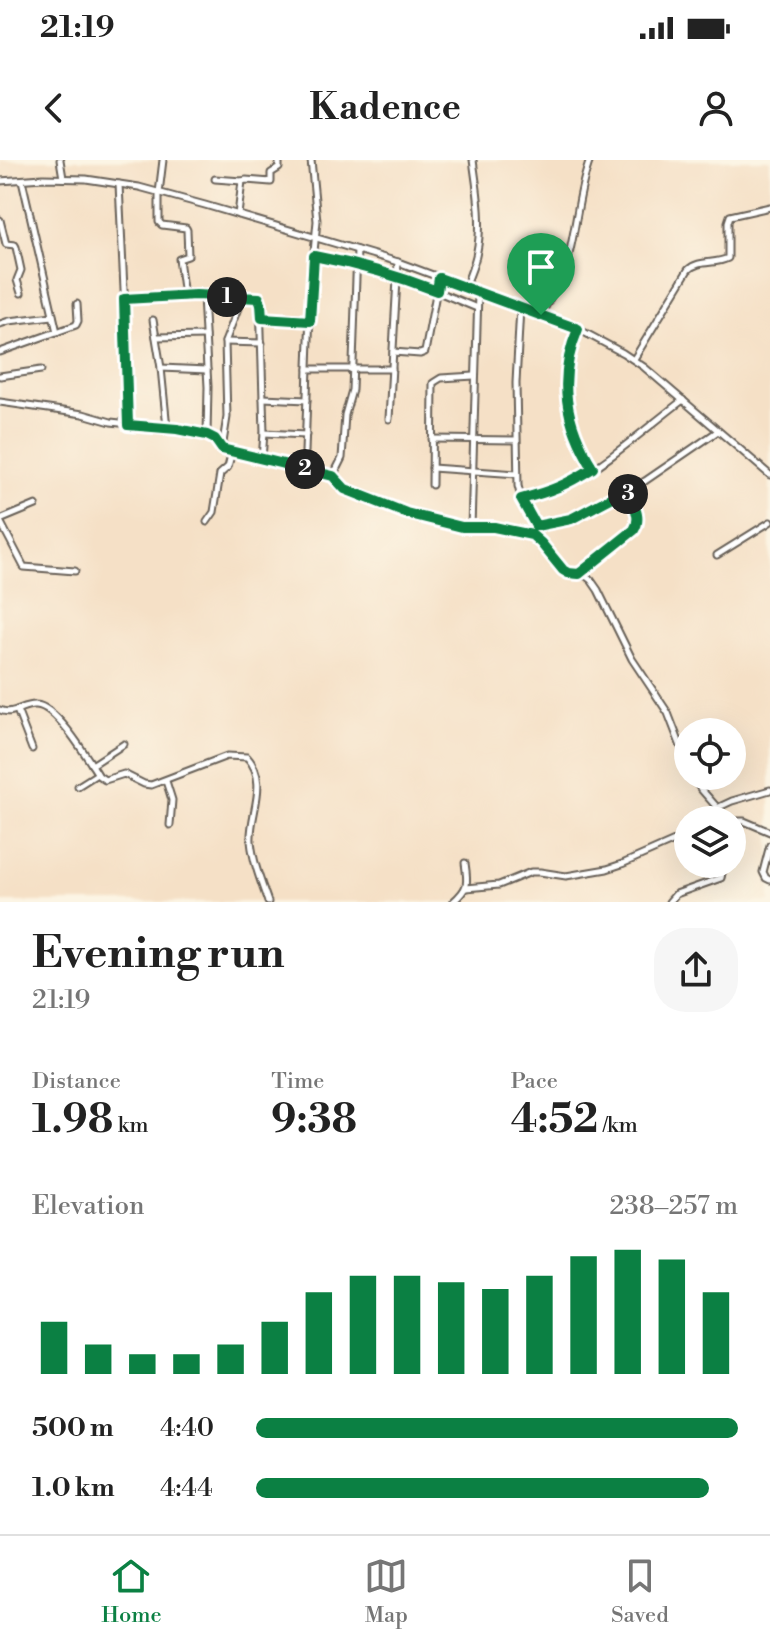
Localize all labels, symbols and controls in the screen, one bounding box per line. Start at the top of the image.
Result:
text: 21:19 [40,9,115,47]
icon: back [32,86,76,130]
text: Kadence [309,86,461,131]
icon: person [694,86,738,130]
pin [507,233,575,315]
icon: arrive [519,245,563,289]
pin: 1 [207,277,247,317]
text: 1 [222,283,232,310]
pin: 2 [285,449,325,489]
text: 2 [298,455,312,482]
pin: 3 [608,474,648,514]
text: 3 [621,480,635,507]
map controls [674,718,746,878]
button: locate [674,718,746,790]
button: layers [674,806,746,878]
text: Evening run [32,926,285,981]
button: share [654,928,738,1012]
text: 21:19 [32,984,90,1016]
text: Distance [32,1068,121,1095]
text: Time [271,1068,324,1095]
text: Pace [511,1068,558,1095]
text: 1.98 [32,1095,113,1145]
text: 9:38 [271,1095,357,1145]
text: 4:52 [511,1095,598,1145]
text: km [113,1112,148,1139]
text: /km [598,1112,638,1139]
text: Elevation [32,1190,145,1222]
text: 238–257 m [609,1190,738,1222]
text: 500 m [32,1412,114,1444]
text: 4:40 [160,1412,214,1444]
text: 1.0 km [32,1472,115,1504]
text: 4:44 [160,1472,213,1504]
tab: Home [101,1554,162,1629]
tab: Map [364,1554,408,1629]
tab: Saved [611,1554,669,1629]

